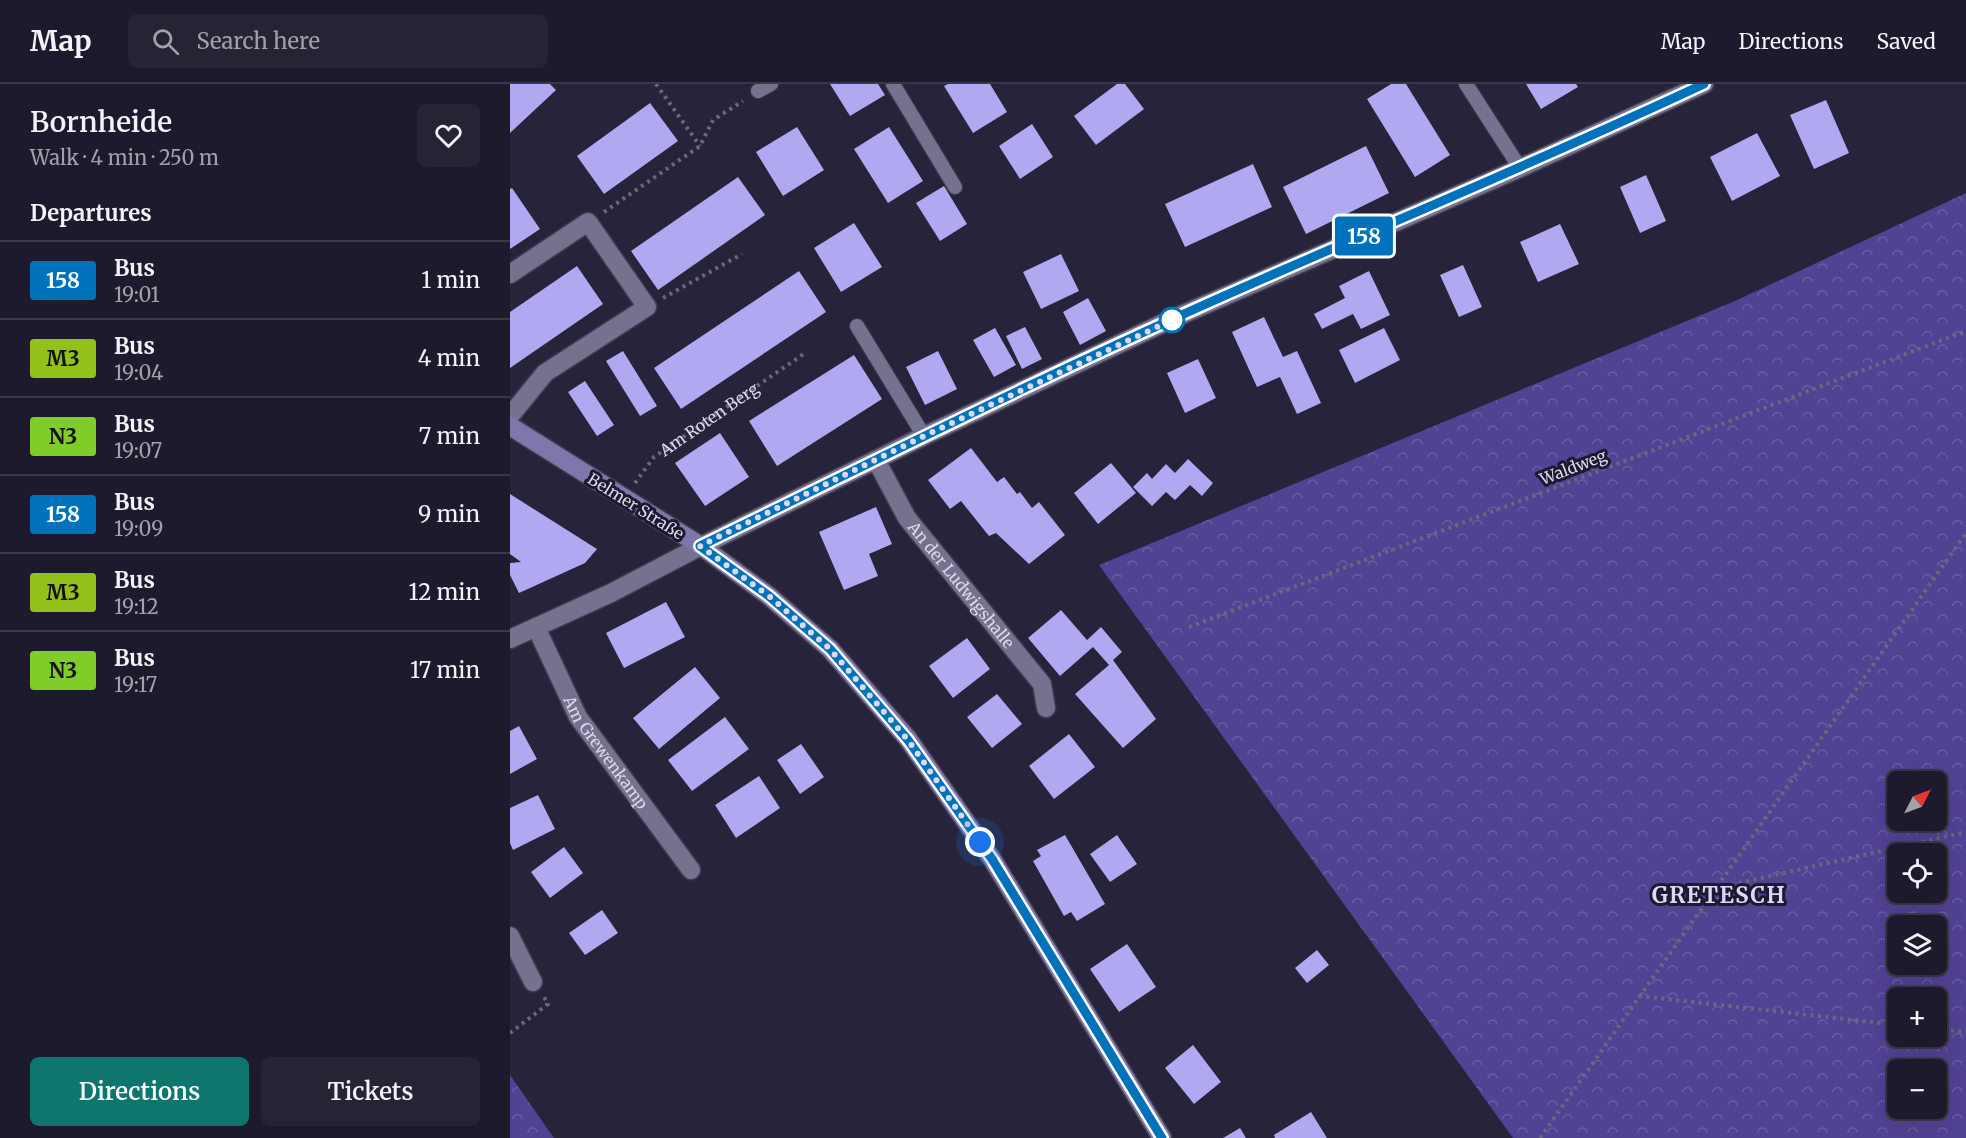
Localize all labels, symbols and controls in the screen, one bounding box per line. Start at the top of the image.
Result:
search box [128,14,548,68]
text: Map [30,23,92,59]
icon: search [149,25,182,58]
text: Search here [197,27,320,55]
text: Map [1661,28,1705,55]
text: Directions [1738,28,1843,55]
text: Saved [1876,28,1936,55]
text: Bornheide [30,104,172,140]
button: heart [417,104,480,167]
text: Walk · 4 min · 250 m [30,145,219,170]
text: Departures [30,199,152,227]
line badge: 158 [1330,216,1398,256]
text: 158 [1347,223,1381,250]
text: Bus [114,254,155,282]
text: 1 min [421,266,480,294]
text: 158 [46,267,80,294]
text: 19:01 [114,282,160,307]
unlabelled marker [1159,307,1185,333]
text: Bus [114,332,155,360]
text: 4 min [418,344,480,372]
text: M3 [46,345,80,372]
text: 19:04 [114,360,163,385]
street label: Am Roten Berg [655,378,763,461]
text: Bus [114,410,155,438]
text: 7 min [419,422,480,450]
text: N3 [49,423,77,450]
text: 19:07 [114,438,162,463]
street label: Waldweg [1536,445,1610,489]
street label: Belmer Straße [584,468,688,544]
text: Bus [114,488,155,516]
text: 9 min [418,500,480,528]
text: 158 [46,501,80,528]
text: 19:09 [114,516,163,541]
street label: An der Ludwigshalle [903,517,1019,652]
text: Bus [114,566,155,594]
text: 12 min [409,578,480,606]
text: M3 [46,579,80,606]
text: 19:12 [114,594,159,619]
text: Bus [114,644,155,672]
text: 17 min [410,656,480,684]
text: N3 [49,657,77,684]
text: 19:17 [114,672,157,697]
street label: Am Grewenkamp [559,692,653,813]
north arrow [1887,771,1947,831]
map controls [1887,771,1947,1119]
your location [965,827,995,857]
button: locate [1887,843,1947,903]
district label: GRETESCH [1652,881,1786,909]
button: layers [1887,915,1947,975]
button: + [1887,987,1947,1047]
button: Directions [30,1057,249,1126]
button: Tickets [261,1057,480,1126]
button: − [1887,1059,1947,1119]

